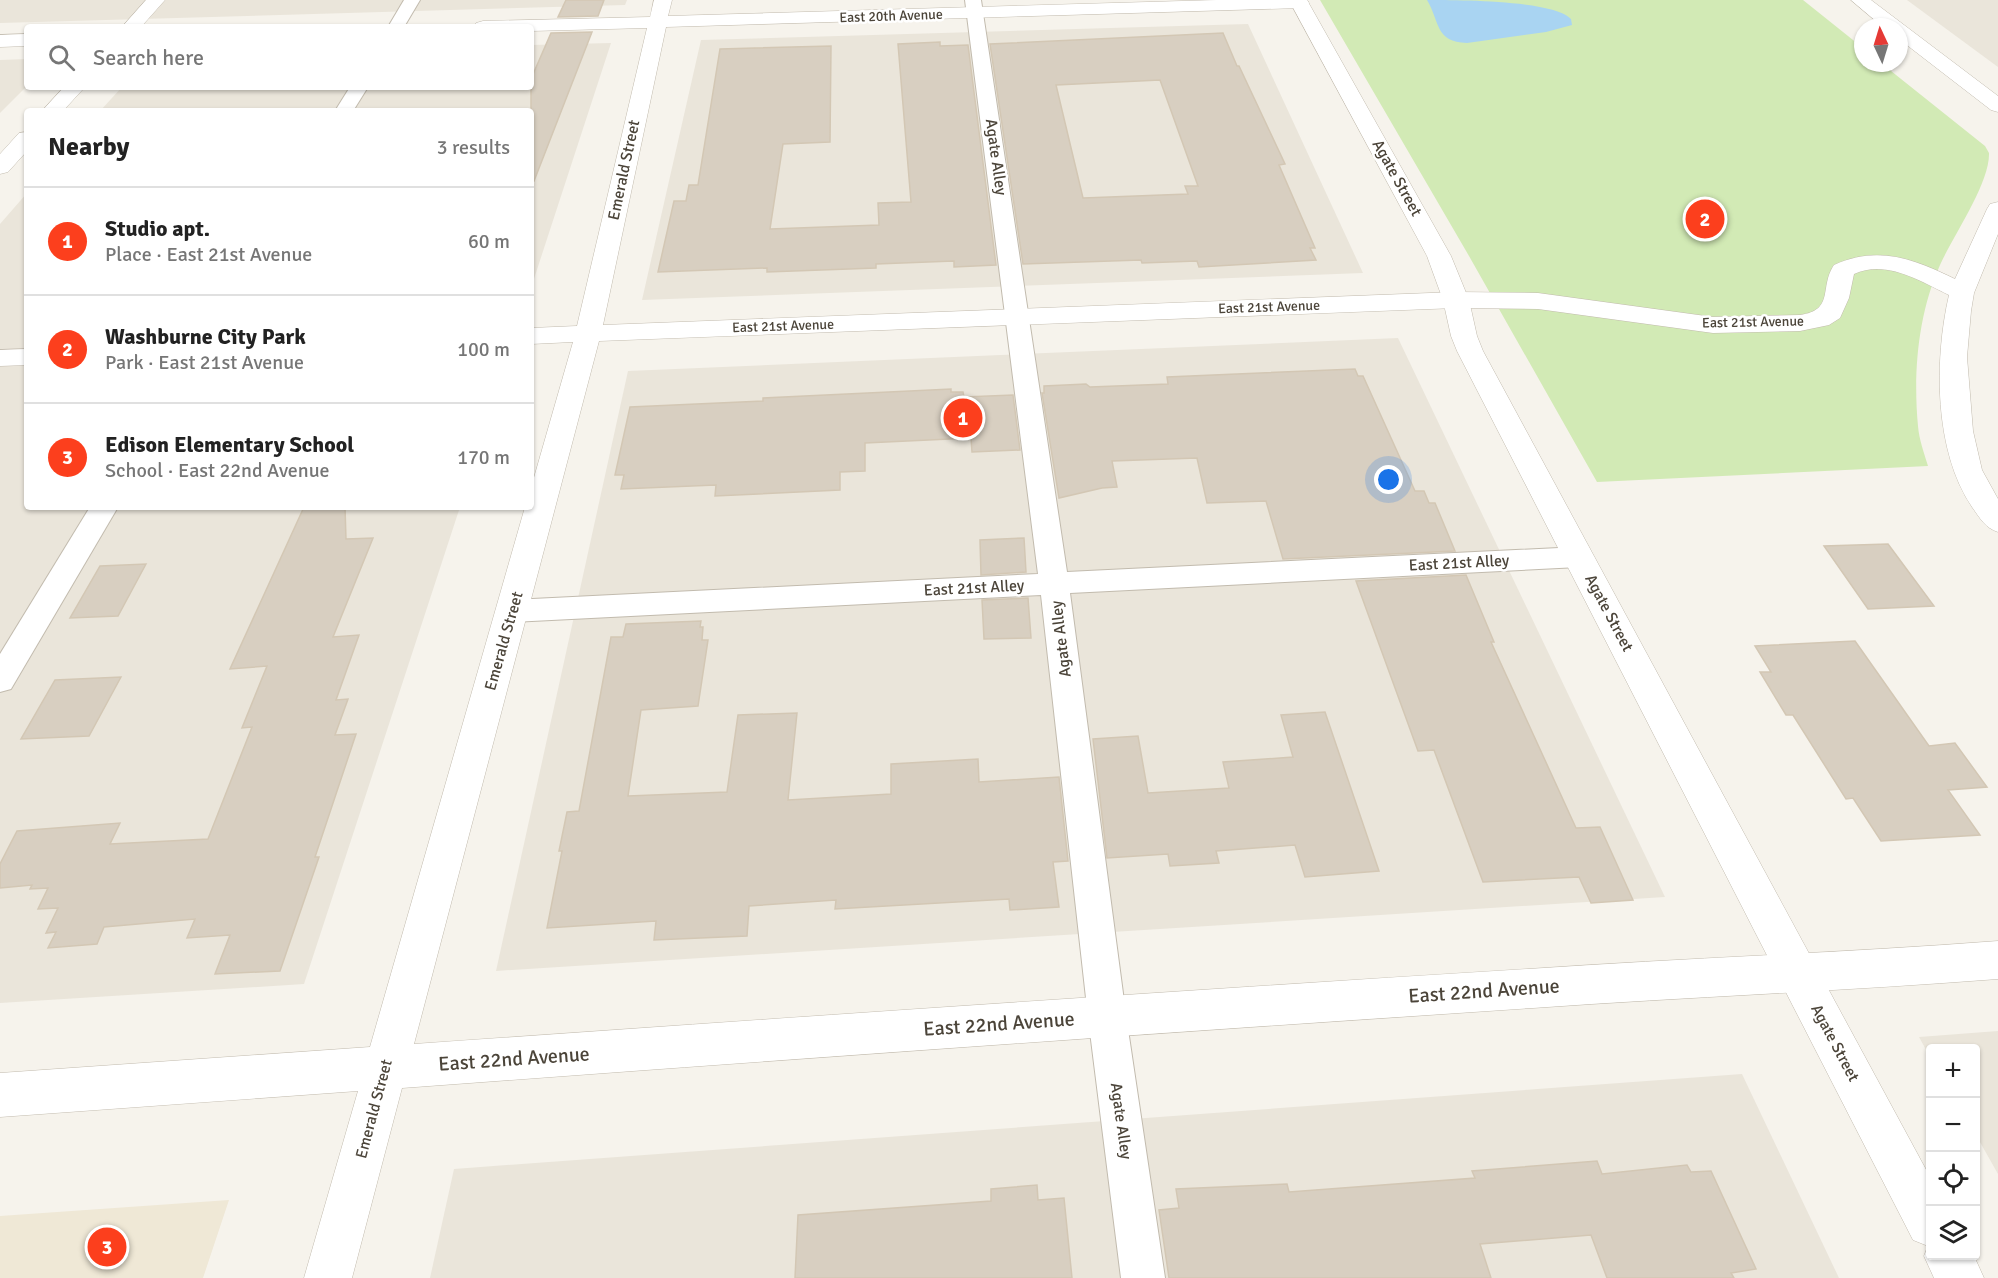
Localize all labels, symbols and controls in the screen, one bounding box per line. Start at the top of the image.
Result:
street label: East 20th Avenue [839,6,943,26]
north arrow [1854,18,1908,72]
search box [24,24,534,90]
icon: search [45,41,78,74]
text: Search here [93,44,204,71]
street label: Agate Alley [981,117,1011,197]
street label: Emerald Street [604,118,644,222]
text: Nearby [48,131,129,163]
text: 3 results [437,135,510,160]
street label: Agate Street [1368,136,1426,220]
pin: 2 [1686,196,1724,242]
text: Studio apt. [105,215,210,242]
text: 1 [62,229,73,254]
text: 60 m [468,229,510,254]
text: Place · East 21st Avenue [105,242,312,267]
street label: East 21st Avenue [1218,297,1320,317]
street label: East 21st Avenue [1702,313,1804,331]
street label: East 21st Avenue [732,316,834,336]
text: Washburne City Park [105,323,306,350]
text: 2 [62,337,73,362]
text: 100 m [457,337,510,362]
text: Park · East 21st Avenue [105,350,304,375]
pin: 1 [944,396,982,440]
text: Edison Elementary School [105,431,354,458]
text: 3 [62,445,73,470]
text: 170 m [457,445,510,470]
text: School · East 22nd Avenue [105,458,330,483]
your location [1374,465,1403,494]
street label: East 21st Alley [1408,550,1510,576]
street label: Agate Street [1580,571,1638,655]
street label: East 21st Alley [923,575,1025,601]
street label: Emerald Street [480,589,528,693]
street label: Agate Alley [1046,599,1076,678]
street label: East 22nd Avenue [1408,973,1560,1009]
street label: Agate Street [1806,1001,1864,1085]
street label: East 22nd Avenue [923,1006,1075,1042]
street label: East 22nd Avenue [438,1041,590,1077]
map controls [1926,1044,1980,1260]
button: + [1926,1044,1980,1098]
street label: Emerald Street [351,1057,397,1161]
street label: Agate Alley [1106,1081,1136,1161]
button: − [1926,1098,1980,1152]
button: locate [1926,1152,1980,1206]
button: layers [1926,1206,1980,1260]
pin: 3 [88,1224,126,1270]

